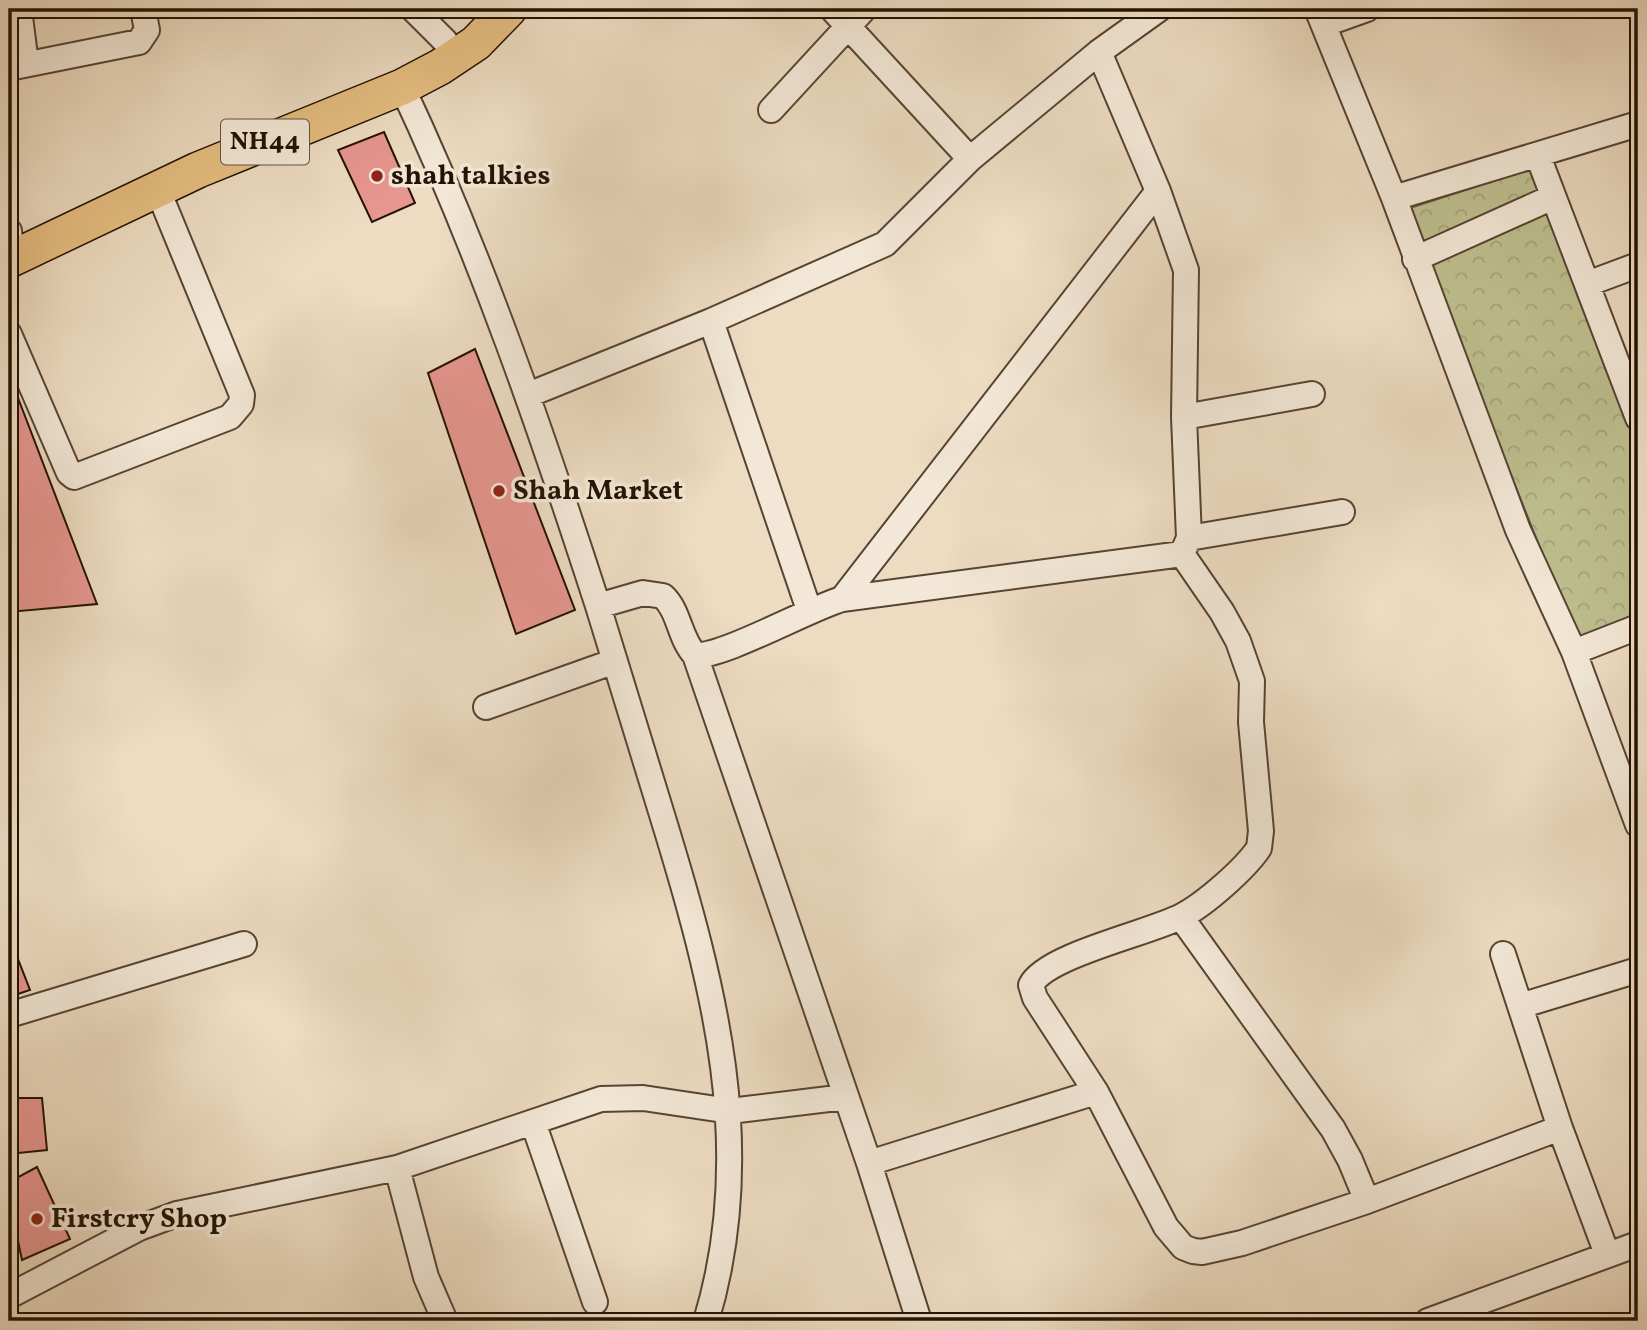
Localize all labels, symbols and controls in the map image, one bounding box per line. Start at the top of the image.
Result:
road number: NH44 [221,119,309,164]
place label: shah talkies [391,157,550,196]
marker: shah talkies [369,168,385,184]
place label: Shah Market [513,472,683,511]
marker: Shah Market [491,483,507,499]
place label: Firstcry Shop [51,1200,227,1239]
marker: Firstcry Shop [29,1211,45,1227]

